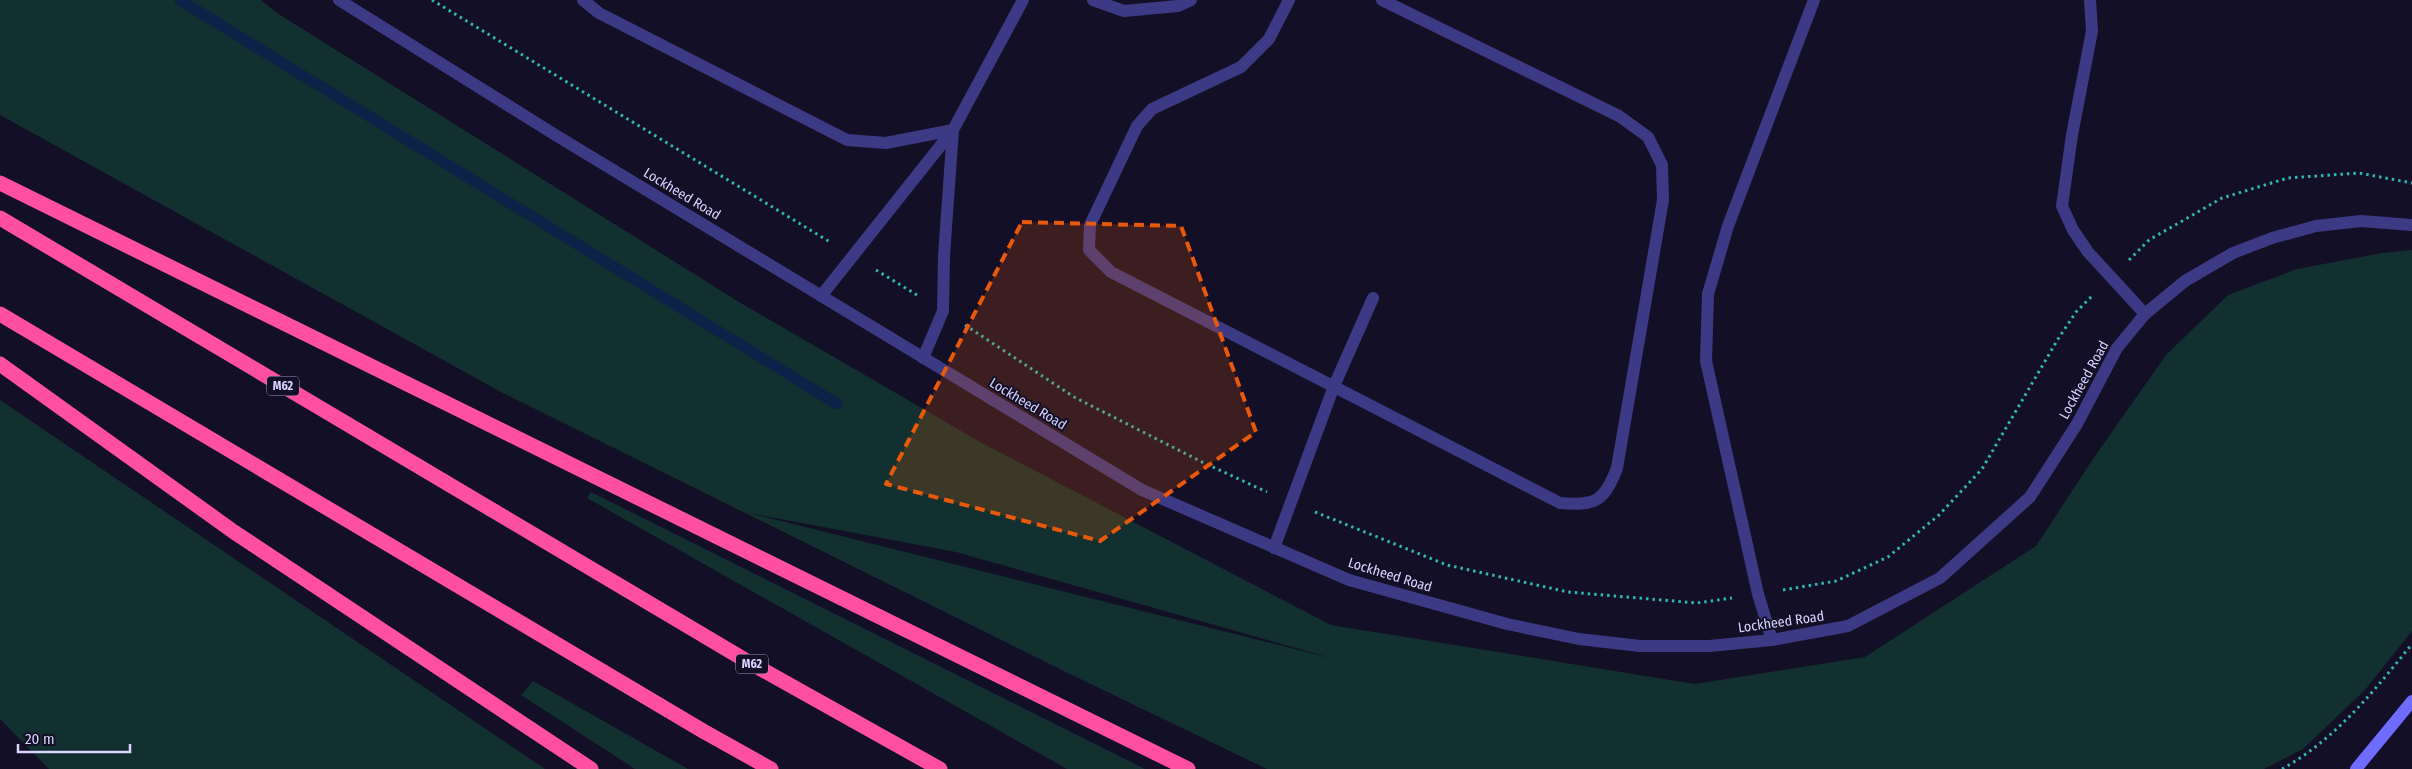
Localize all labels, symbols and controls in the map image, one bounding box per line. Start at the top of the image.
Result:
street label: Lockheed Road [640,164,724,224]
street label: Lockheed Road [2056,338,2112,422]
street label: Lockheed Road [986,374,1070,434]
road number: M62 [267,376,299,396]
street label: Lockheed Road [1346,554,1434,596]
street label: Lockheed Road [1737,608,1825,636]
road number: M62 [736,654,768,674]
scale bar [18,722,130,754]
text: 20 m [25,730,55,748]

